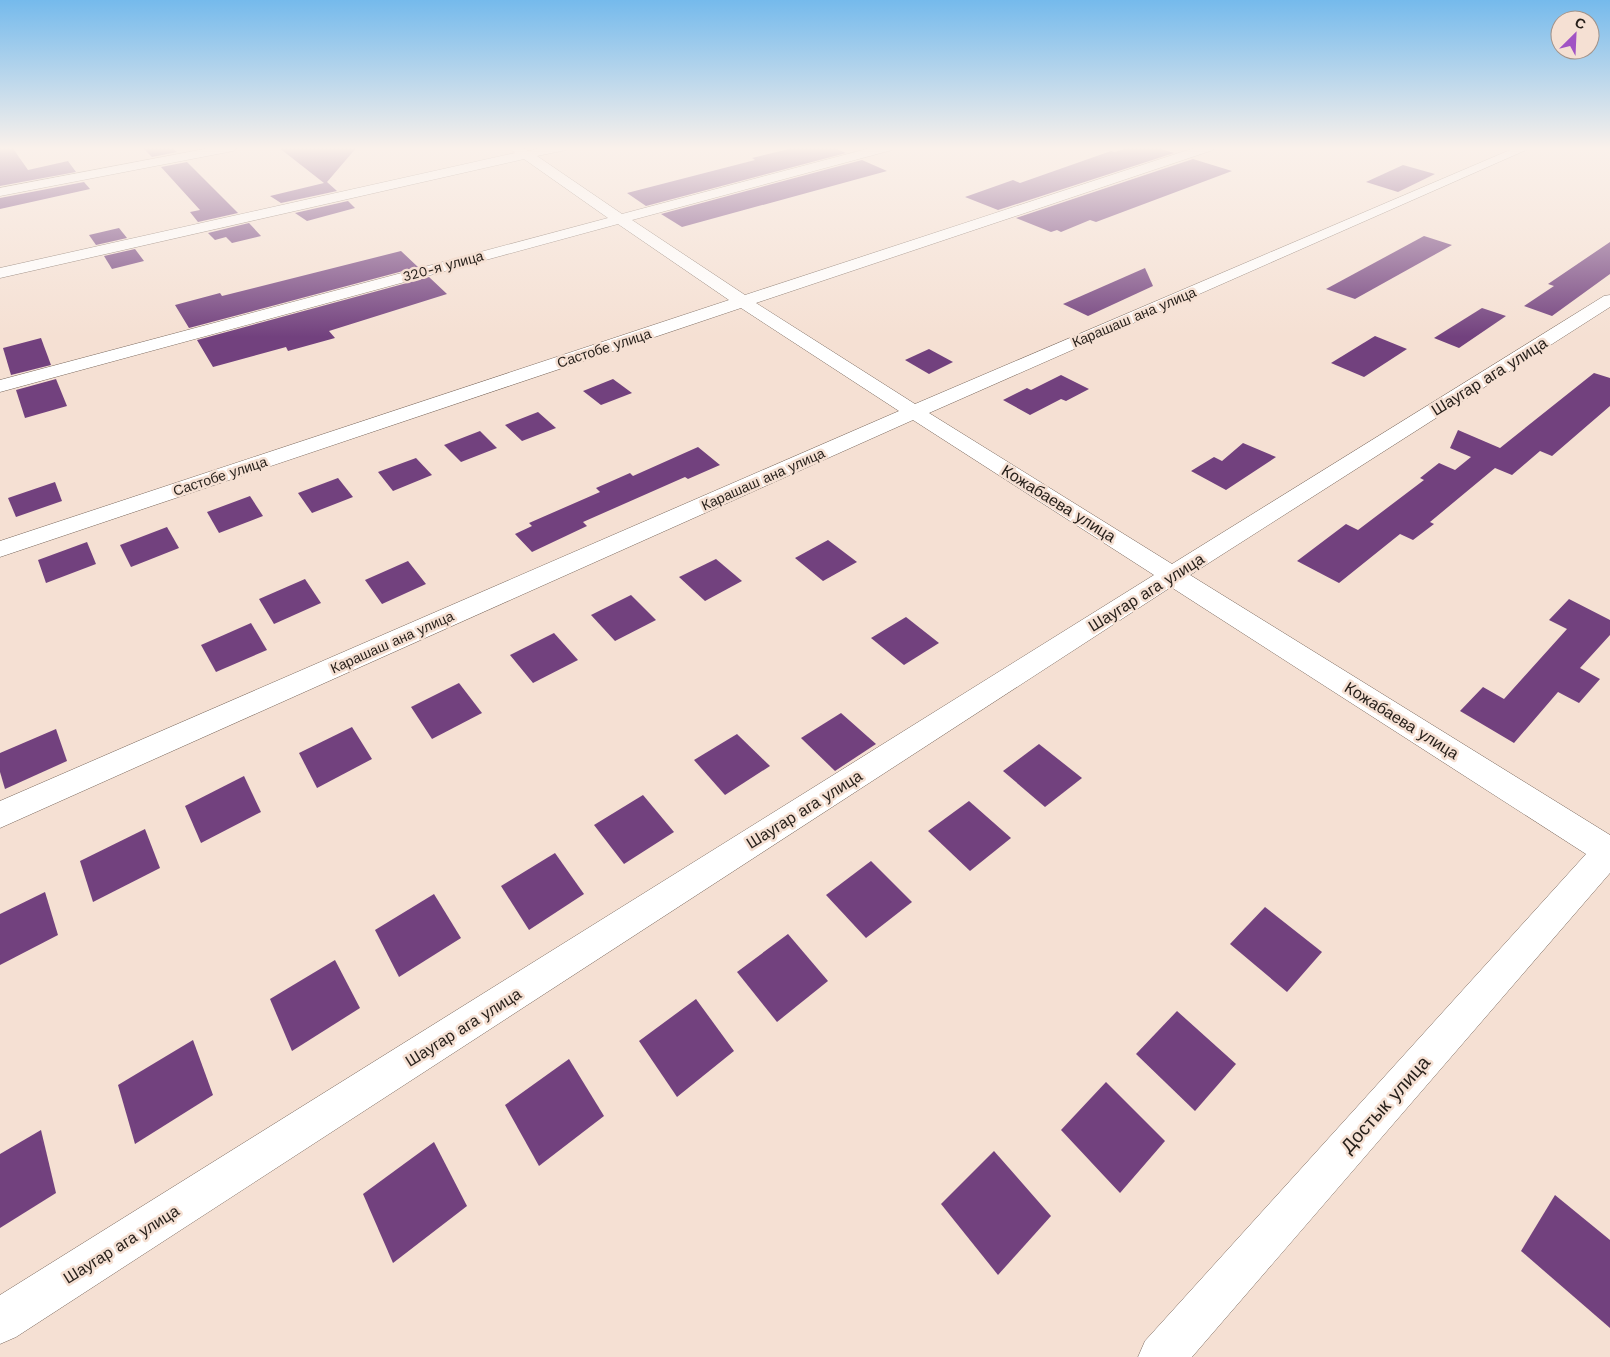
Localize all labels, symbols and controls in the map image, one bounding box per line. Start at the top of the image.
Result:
north arrow [1550,10,1600,60]
text: С [1572,14,1588,32]
street label: 320-я улица [401,247,485,284]
street label: Карашаш ана улица [1070,284,1199,350]
street label: Састобе улица [555,325,653,371]
street label: Шаугар ага улица [1428,333,1551,420]
street label: Карашаш ана улица [699,445,827,513]
street label: Састобе улица [171,453,269,499]
street label: Кожабаева улица [998,461,1119,546]
street label: Шаугар ага улица [1085,549,1208,636]
street label: Карашаш ана улица [328,608,456,676]
street label: Кожабаева улица [1341,678,1462,763]
street label: Шаугар ага улица [743,766,866,853]
street label: Шаугар ага улица [402,984,525,1071]
street label: Достык улица [1336,1051,1435,1158]
street label: Шаугар ага улица [60,1201,183,1288]

